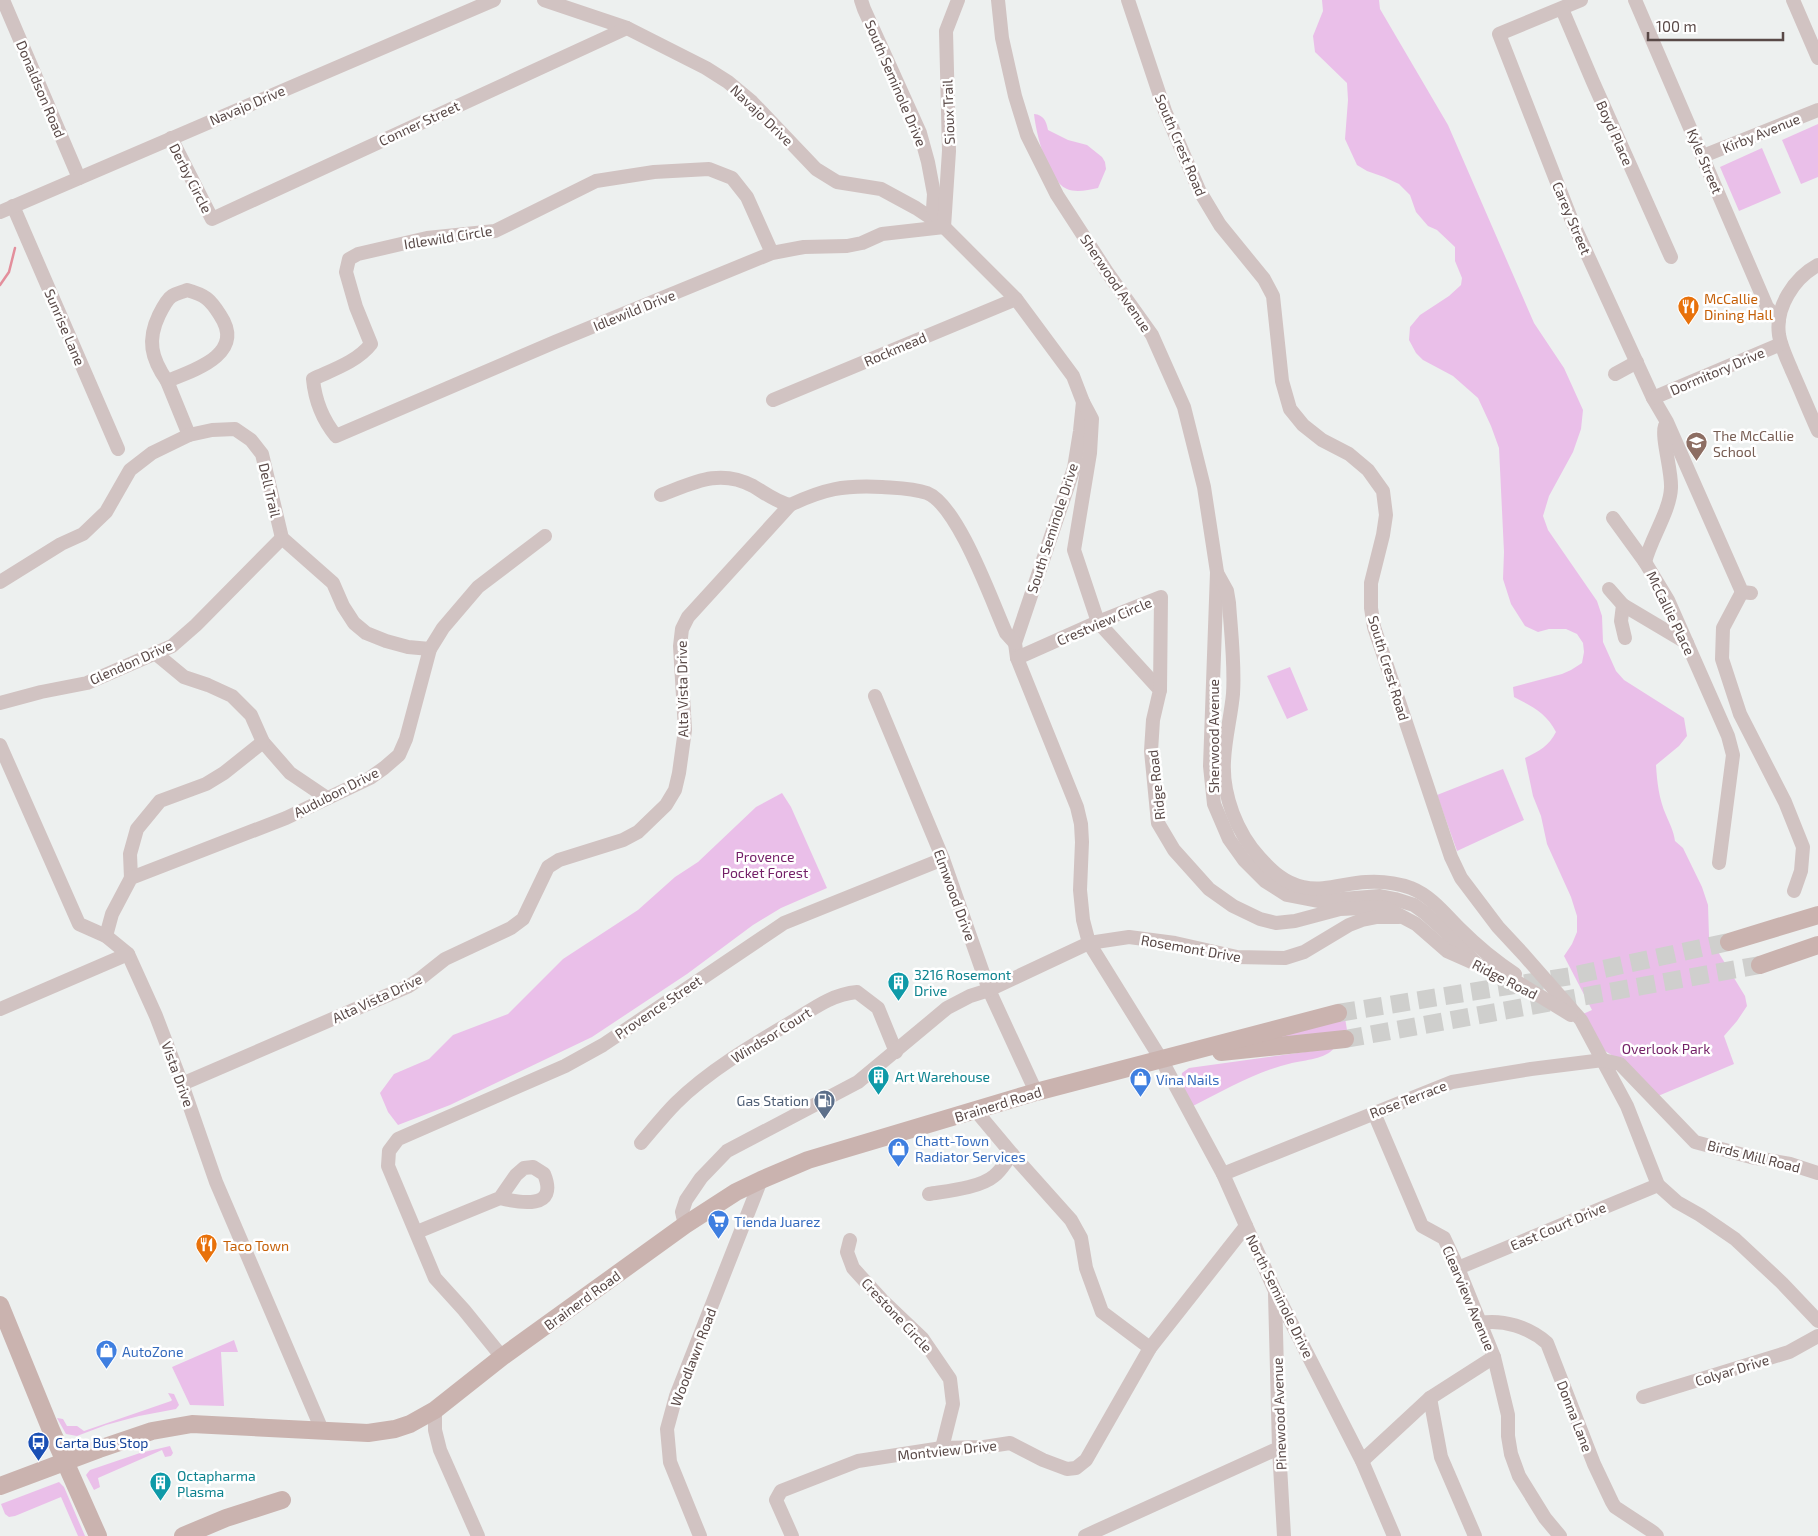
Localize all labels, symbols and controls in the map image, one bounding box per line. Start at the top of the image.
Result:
scale bar [1648,10,1783,42]
street label: South Seminole Drive [862,17,930,149]
text: 100 m [1656,17,1697,35]
street label: Donaldson Road [13,38,69,140]
street label: Sioux Trail [938,78,958,145]
street label: Navajo Drive [207,81,287,129]
street label: Navajo Drive [727,81,797,149]
street label: South Crest Road [1152,91,1210,199]
street label: Conner Street [376,97,462,149]
street label: Boyd Place [1593,98,1637,168]
street label: Kirby Avenue [1720,110,1802,156]
street label: Kyle Street [1684,126,1726,196]
street label: Derby Circle [166,140,216,216]
street label: Carey Street [1549,179,1595,257]
street label: Idlewild Circle [403,222,493,252]
street label: Sherwood Avenue [1077,231,1155,335]
street label: Sunrise Lane [41,286,89,368]
street label: Idlewild Drive [591,286,677,334]
place label: McCallie Dining Hall [1704,290,1774,323]
restaurant icon: McCallie Dining Hall [1676,294,1700,325]
street label: Rockmead [861,328,929,370]
street label: Dormitory Drive [1667,343,1767,399]
place label: The McCallie School [1713,427,1794,460]
school or university icon: The McCallie School [1685,431,1709,462]
street label: Dell Trail [255,461,285,520]
street label: South Seminole Drive [1023,461,1081,595]
street label: McCallie Place [1643,568,1699,658]
street label: Crestview Circle [1054,593,1154,649]
street label: South Crest Road [1365,613,1413,723]
street label: Glendon Drive [87,636,175,688]
street label: Alta Vista Drive [673,640,691,738]
street label: Sherwood Avenue [1205,679,1222,793]
street label: Ridge Road [1144,749,1168,821]
street label: Audubon Drive [291,763,381,821]
street label: Elmwood Drive [931,847,979,943]
park label: Provence Pocket Forest [722,848,808,881]
street label: Rosemont Drive [1140,931,1242,965]
street label: Ridge Road [1470,955,1540,1003]
place label: 3216 Rosemont Drive [914,966,1011,999]
street label: Alta Vista Drive [329,970,425,1026]
building icon: 3216 Rosemont Drive [886,970,910,1001]
street label: Provence Street [611,972,705,1042]
street label: Windsor Court [728,1004,814,1066]
street label: Vista Drive [158,1039,198,1109]
park label: Overlook Park [1622,1040,1710,1057]
building icon: Art Warehouse [867,1064,891,1095]
shop icon: Vina Nails [1128,1067,1152,1098]
place label: Art Warehouse [895,1068,990,1085]
place label: Vina Nails [1156,1071,1219,1088]
street label: Rose Terrace [1367,1077,1449,1121]
street label: Brainerd Road [952,1083,1044,1125]
fuel station icon: Gas Station [813,1088,837,1119]
place label: Gas Station [737,1092,809,1109]
place label: Chatt-Town Radiator Services [915,1132,1026,1165]
shop icon: Chatt-Town Radiator Services [887,1136,911,1167]
street label: Birds Mill Road [1706,1136,1802,1176]
street label: East Court Drive [1508,1198,1608,1254]
supermarket icon: Tienda Juarez [706,1209,730,1240]
place label: Tienda Juarez [734,1213,820,1230]
street label: North Seminole Drive [1243,1231,1317,1361]
restaurant icon: Taco Town [195,1233,219,1264]
place label: Taco Town [223,1237,289,1254]
street label: Clearview Avenue [1439,1243,1499,1353]
street label: Brainerd Road [541,1267,623,1333]
street label: Crestone Circle [858,1274,936,1356]
street label: Woodlawn Road [666,1305,720,1409]
shop icon: AutoZone [94,1339,118,1370]
place label: AutoZone [122,1343,183,1360]
street label: Colyar Drive [1693,1351,1771,1389]
street label: Pinewood Avenue [1269,1357,1289,1471]
street label: Donna Lane [1554,1378,1596,1454]
bus stop icon: Carta Bus Stop [27,1430,51,1461]
place label: Carta Bus Stop [55,1434,149,1451]
street label: Montview Drive [897,1436,997,1464]
place label: Octapharma Plasma [177,1467,256,1500]
building icon: Octapharma Plasma [149,1471,173,1502]

